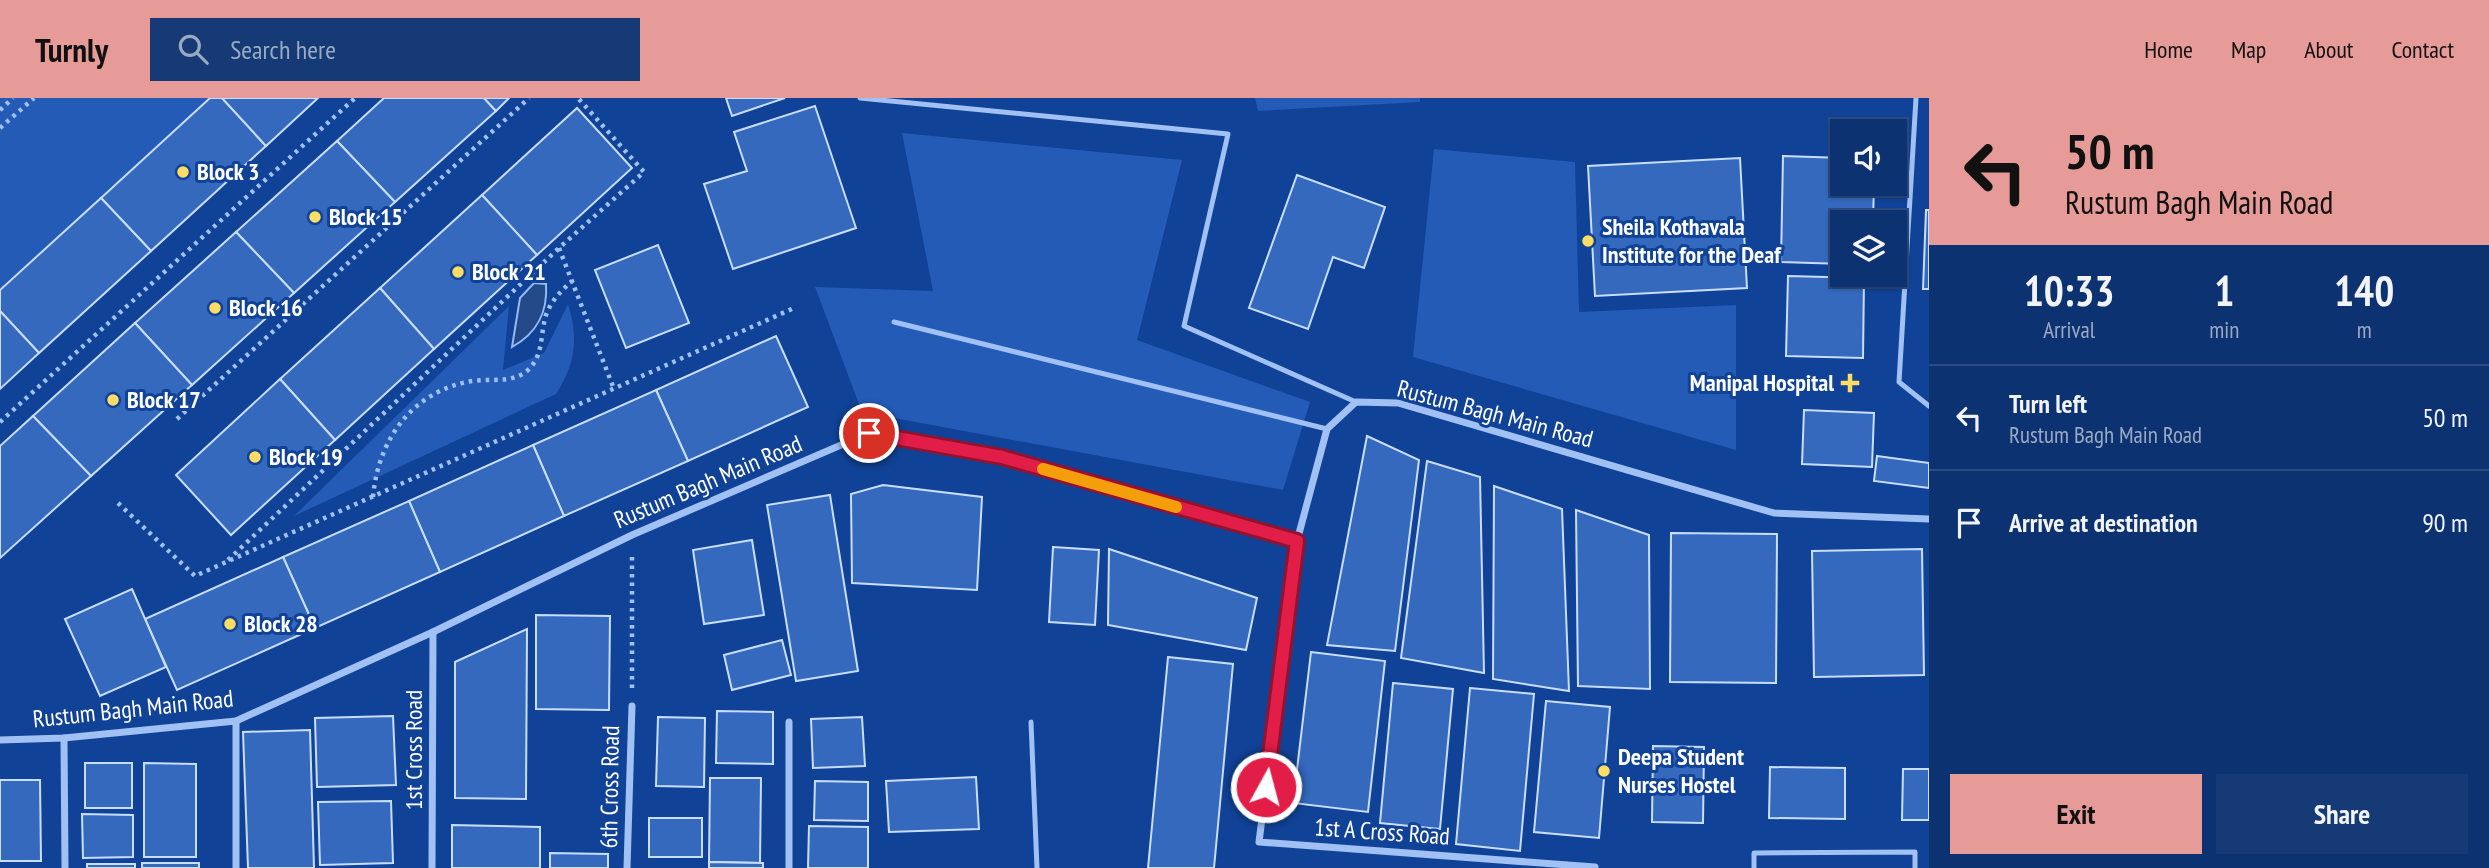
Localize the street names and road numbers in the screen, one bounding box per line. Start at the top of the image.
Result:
street label: Rustum Bagh Main Road [1394,372,1596,455]
street label: Rustum Bagh Main Road [609,428,807,535]
street label: Rustum Bagh Main Road [31,683,235,734]
street label: 1st Cross Road [398,690,429,810]
street label: 6th Cross Road [593,725,626,849]
street label: 1st A Cross Road [1313,811,1451,852]

